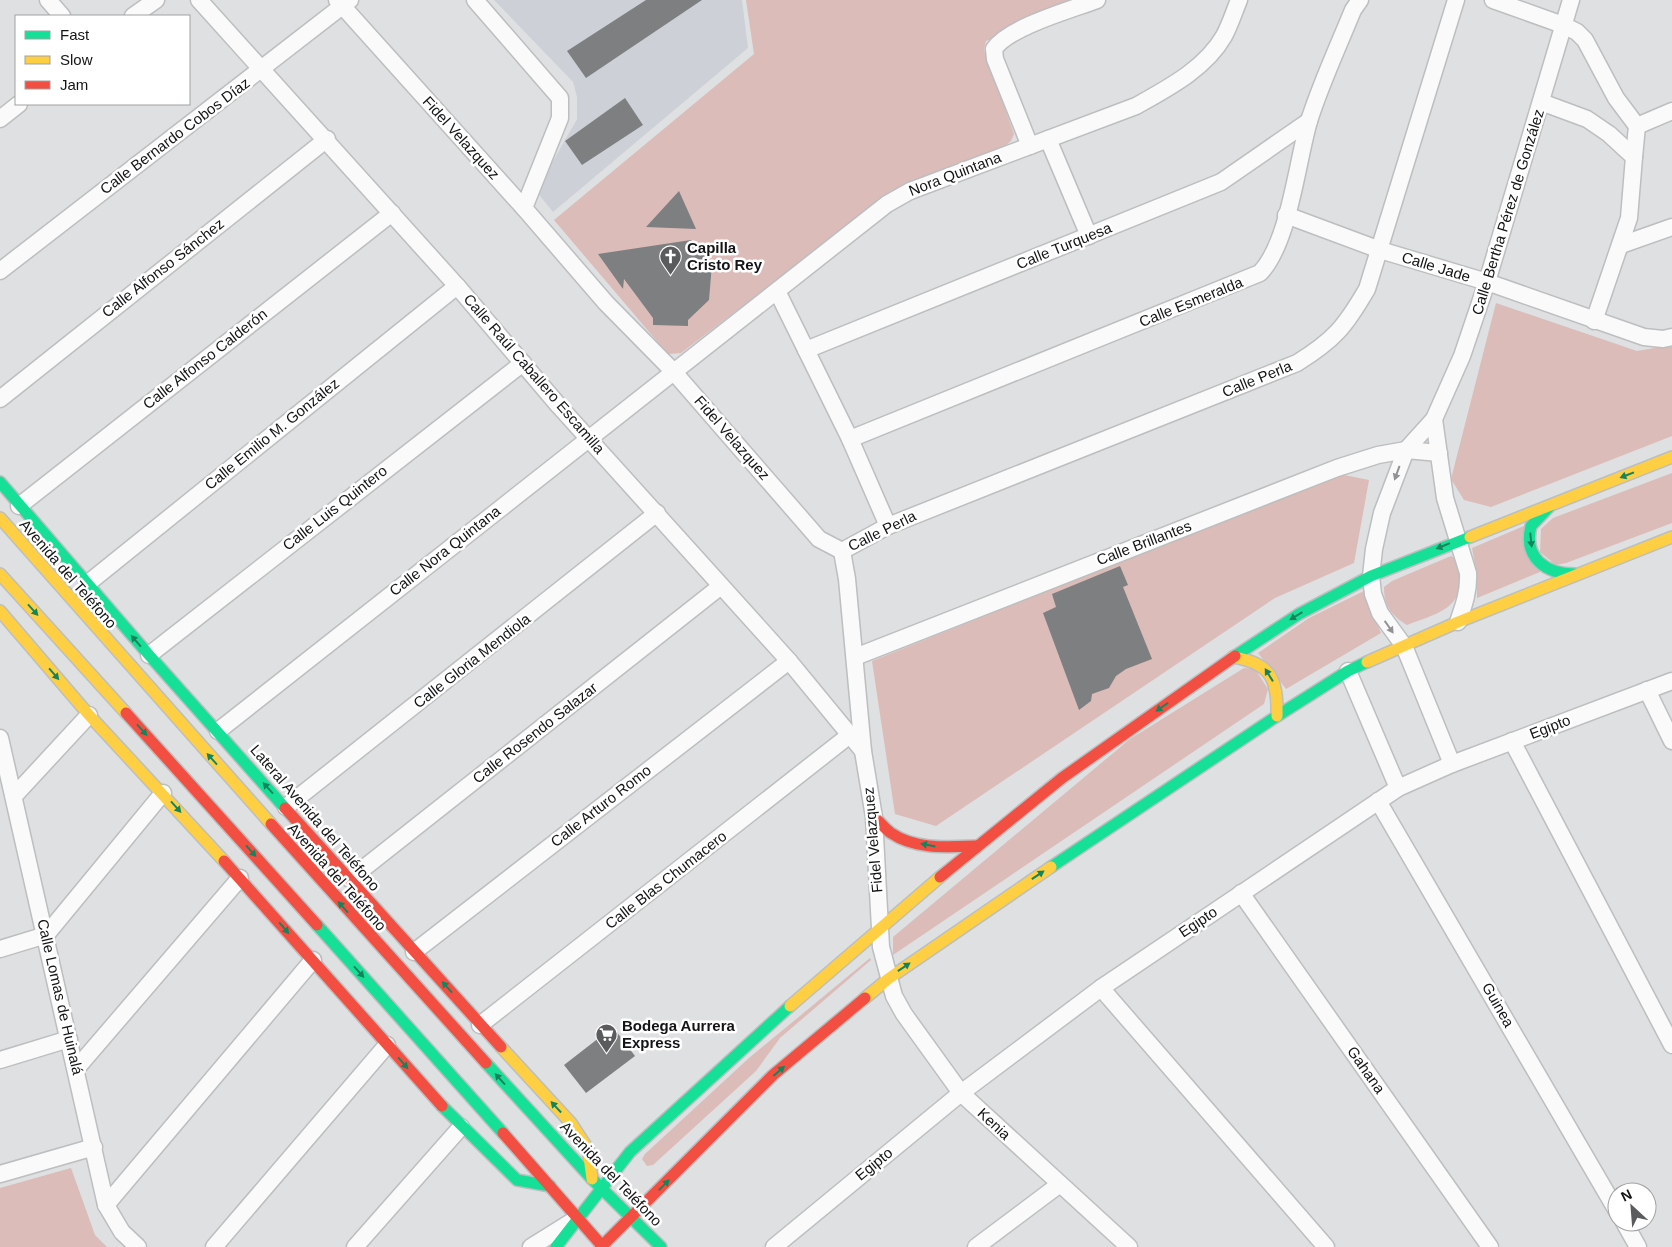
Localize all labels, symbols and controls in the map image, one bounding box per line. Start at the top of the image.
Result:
legend [15,15,190,105]
text: Fast [60,26,90,43]
text: Slow [60,51,93,68]
street label: Calle Bernardo Cobos Díaz [97,74,253,197]
text: Jam [60,76,88,93]
street label: Fidel Velazquez [420,93,503,183]
street label: Calle Bertha Pérez de González [1468,107,1547,317]
street label: Nora Quintana [906,148,1004,199]
street label: Calle Alfonso Sánchez [98,215,227,321]
street label: Calle Turquesa [1014,219,1114,272]
place label: Capilla Cristo Rey [687,239,763,273]
church icon: Capilla Cristo Rey [659,245,683,276]
street label: Calle Jade [1400,248,1473,285]
street label: Calle Esmeralda [1137,273,1246,330]
street label: Calle Raúl Caballero Escamilla [460,290,609,457]
street label: Calle Alfonso Calderón [139,305,270,412]
street label: Calle Perla [1220,357,1295,400]
street label: Calle Emilio M. González [201,374,342,493]
street label: Fidel Velazquez [691,392,774,483]
street label: Calle Luis Quintero [279,462,390,554]
one-way arrow [1393,466,1401,481]
one-way arrow [1619,471,1634,479]
street label: Calle Nora Quintana [386,502,504,599]
street label: Calle Perla [845,507,919,554]
street label: Avenida del Teléfono [16,516,120,632]
street label: Calle Brillantes [1094,517,1194,568]
one-way arrow [1527,533,1535,549]
one-way arrow [1435,543,1450,551]
one-way arrow [27,603,39,615]
street label: Calle Gloria Mendiola [410,609,534,711]
one-way arrow [1290,612,1303,621]
one-way arrow [1384,620,1395,633]
one-way arrow [130,635,142,647]
one-way arrow [49,668,60,681]
one-way arrow [1265,668,1274,681]
street label: Calle Rosendo Salazar [469,679,600,787]
one-way arrow [1155,702,1168,712]
street label: Egipto [1527,711,1573,742]
one-way arrow [136,724,148,736]
street label: Lateral Avenida del Teléfono [246,741,384,895]
one-way arrow [206,754,218,766]
street label: Calle Arturo Romo [547,761,654,850]
one-way arrow [262,782,274,794]
street label: Fidel Velazquez [859,787,886,894]
one-way arrow [170,800,182,812]
street label: Avenida del Teléfono [284,819,390,935]
street label: Calle Blas Chumacero [602,827,730,932]
one-way arrow [919,841,935,849]
one-way arrow [245,844,256,857]
one-way arrow [1031,871,1045,880]
one-way arrow [337,901,349,913]
street label: Egipto [1175,903,1220,941]
street label: Calle Lomas de Huinalá [34,917,87,1077]
one-way arrow [279,921,290,934]
one-way arrow [897,963,911,972]
one-way arrow [353,965,365,977]
street label: Guinea [1479,980,1518,1031]
one-way arrow [441,981,453,993]
place label: Bodega Aurrera Express [622,1017,735,1051]
supermarket icon: Bodega Aurrera Express [594,1023,618,1054]
street label: Gahana [1344,1043,1389,1097]
one-way arrow [397,1057,409,1069]
one-way arrow [772,1065,785,1076]
one-way arrow [494,1073,506,1085]
one-way arrow [550,1101,562,1113]
street label: Kenia [975,1104,1015,1143]
street label: Avenida del Teléfono [557,1118,666,1229]
street label: Egipto [852,1144,896,1184]
one-way arrow [658,1180,670,1192]
north arrow [1607,1182,1657,1232]
text: N [1618,1186,1634,1205]

